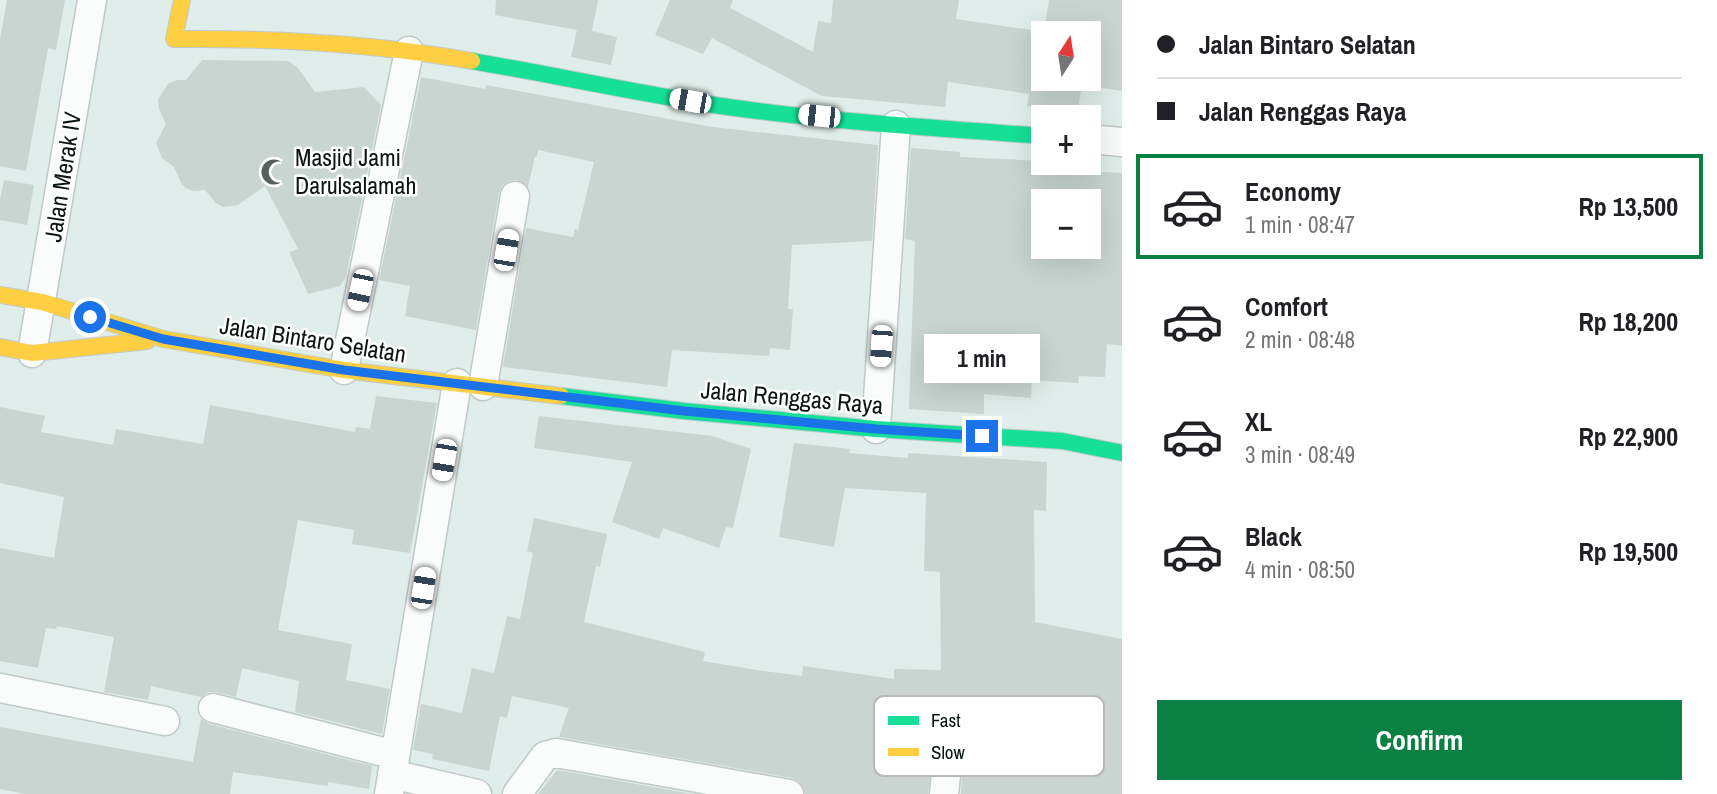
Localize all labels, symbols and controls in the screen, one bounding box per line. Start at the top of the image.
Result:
north arrow [1031,21,1101,91]
map controls [1031,21,1101,259]
text: Jalan Bintaro Selatan [1199,27,1416,62]
car [668,87,713,115]
text: Jalan Renggas Raya [1199,94,1406,129]
car [798,103,841,129]
button: + [1031,105,1101,175]
street label: Jalan Merak IV [36,110,88,244]
place label: Masjid Jami Darulsalamah [295,141,416,201]
mosque icon: Masjid Jami Darulsalamah [259,157,289,187]
text: Economy [1245,174,1341,209]
icon: car [1161,175,1224,238]
button: − [1031,189,1101,259]
text: Rp 13,500 [1578,189,1678,224]
text: 1 min · 08:47 [1245,209,1355,240]
car [493,227,520,273]
car [346,267,375,313]
text: Comfort [1245,289,1328,324]
icon: car [1161,290,1224,353]
route start [74,301,106,333]
text: Rp 18,200 [1578,304,1678,339]
street label: Jalan Bintaro Selatan [218,308,409,370]
car [870,324,893,368]
text: 2 min · 08:48 [1245,324,1355,355]
callout: 1 min [924,334,1040,384]
text: 1 min [957,343,1007,374]
street label: Jalan Renggas Raya [700,373,885,421]
text: XL [1245,404,1272,439]
icon: car [1161,405,1224,468]
text: Rp 22,900 [1578,419,1678,454]
route end [966,420,998,452]
car [431,437,458,483]
text: 3 min · 08:49 [1245,439,1355,470]
text: Black [1245,519,1302,554]
icon: car [1161,520,1224,583]
text: Rp 19,500 [1578,534,1678,569]
text: 4 min · 08:50 [1245,554,1355,585]
car [410,566,437,610]
legend [874,696,1104,776]
button: Confirm [1157,700,1682,780]
text: Fast [931,707,961,733]
text: Slow [931,739,966,765]

